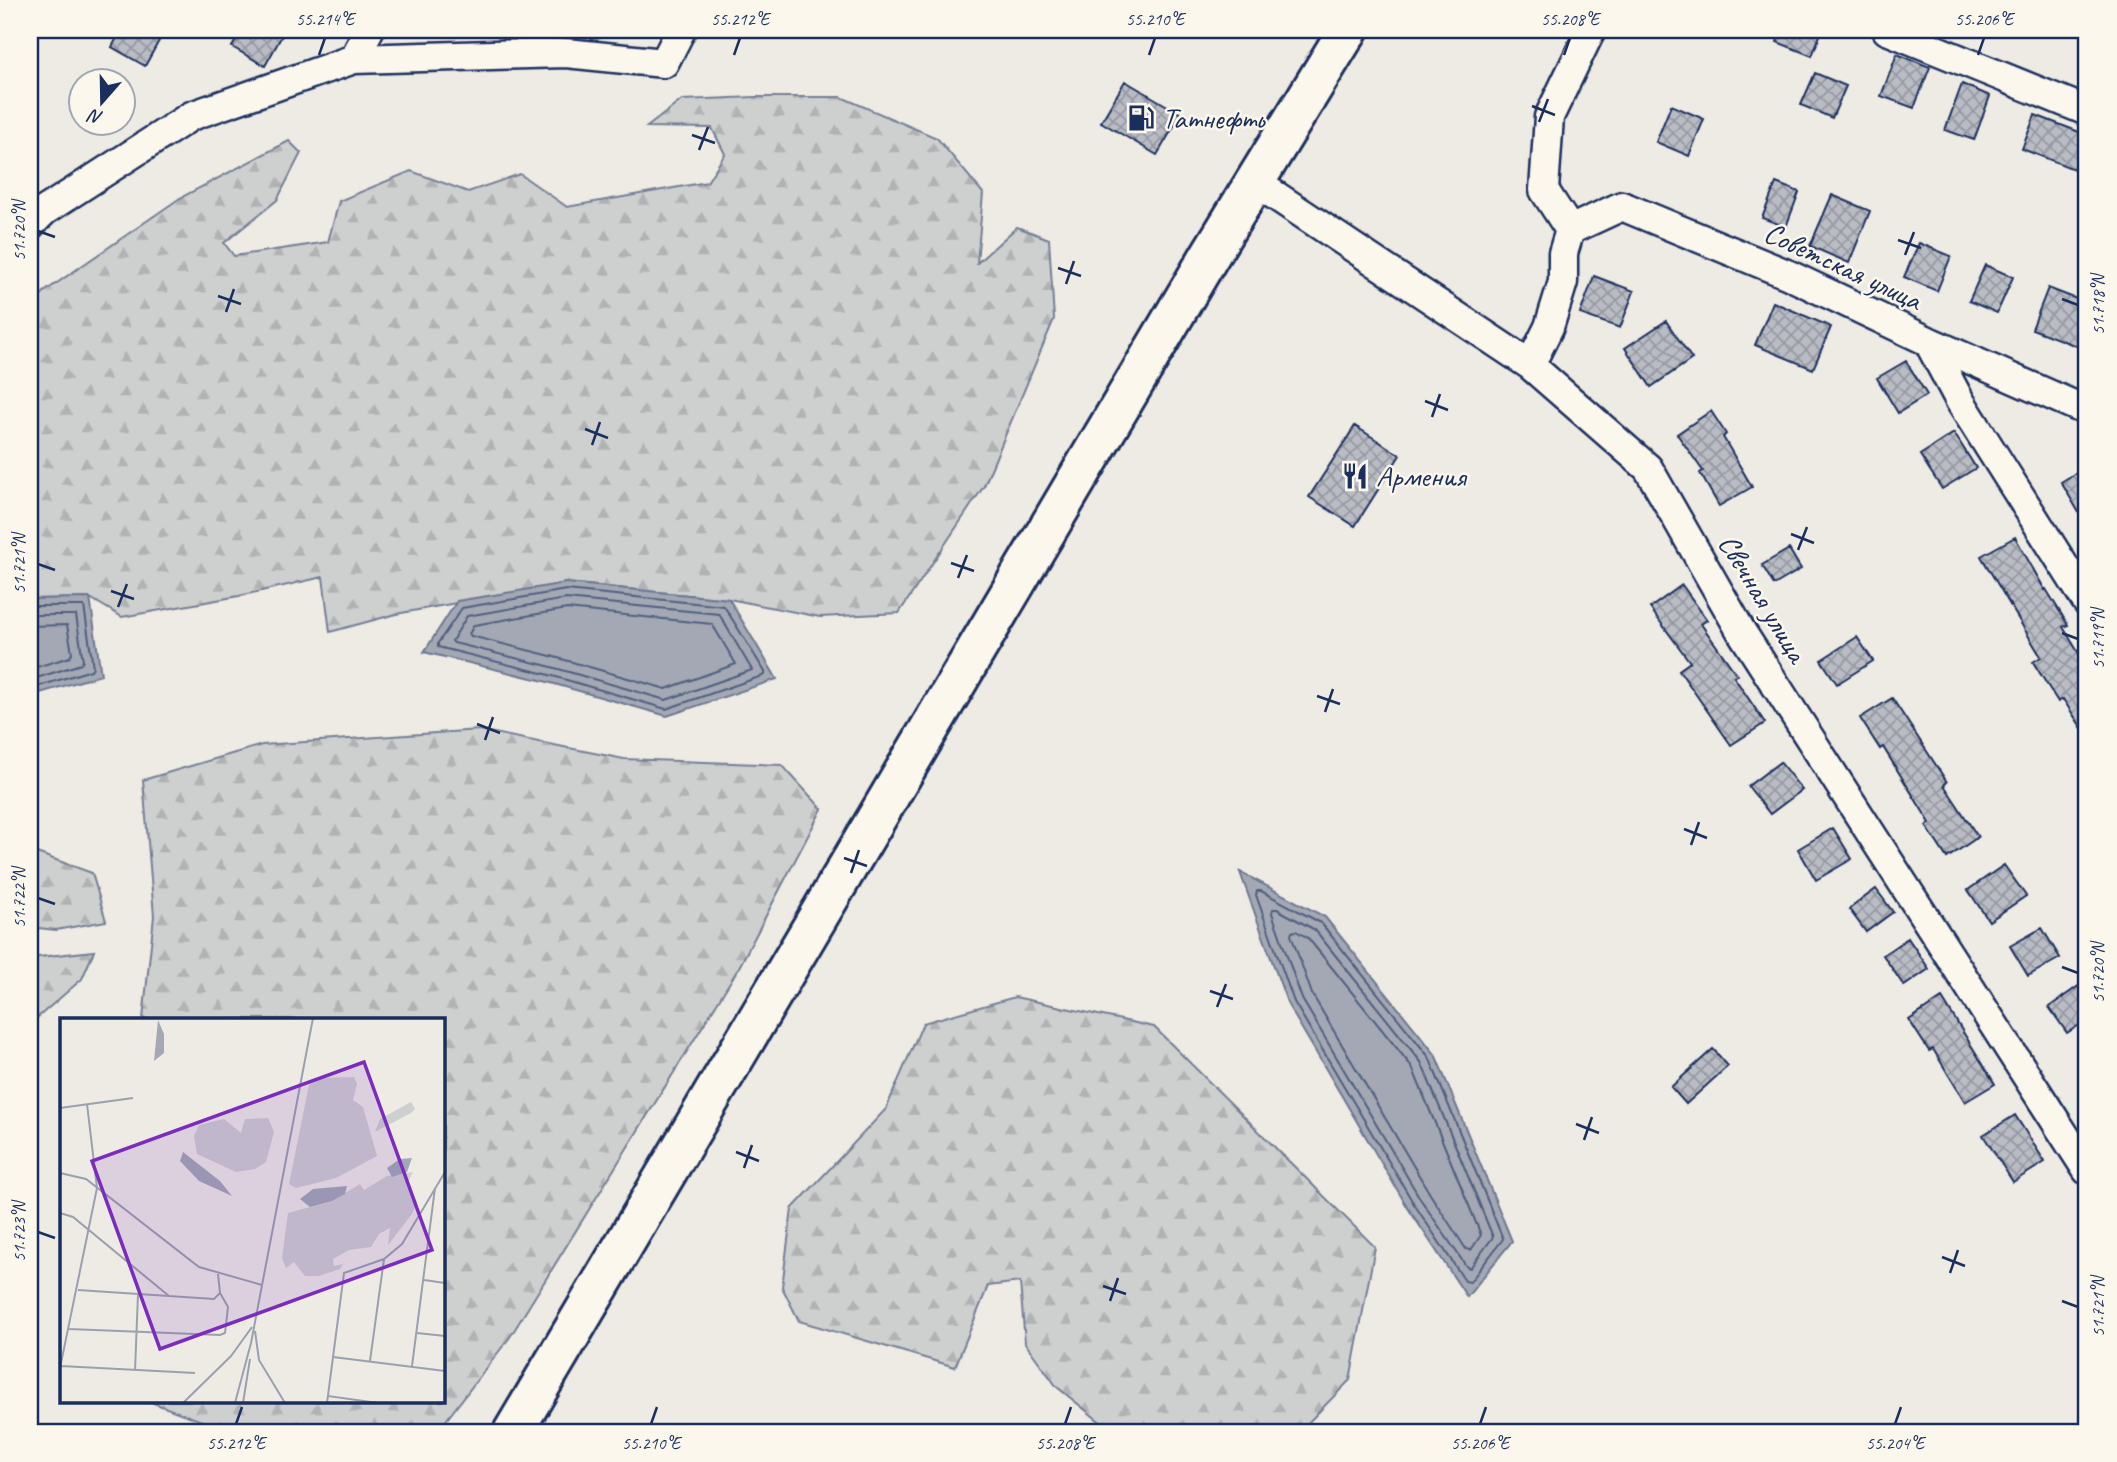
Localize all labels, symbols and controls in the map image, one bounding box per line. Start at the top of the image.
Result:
text: 55.214°E [296,8,357,30]
text: 55.212°E [711,8,772,30]
text: 55.210°E [1126,8,1187,30]
text: 55.208°E [1541,8,1602,30]
text: 55.206°E [1955,8,2016,30]
north arrow [66,66,136,136]
place label: Татнефть [1162,99,1266,137]
text: N [84,103,106,130]
fuel station icon: Татнефть [1126,103,1156,133]
text: 51.720°N [8,198,30,261]
street label: Советская улица [1758,213,1929,320]
text: 51.718°N [2087,272,2109,335]
place label: Армения [1376,457,1468,495]
restaurant icon: Армения [1340,461,1370,491]
street label: Свечная улица [1710,527,1817,671]
text: 51.721°N [8,531,30,594]
text: 51.719°N [2087,606,2109,669]
text: 51.722°N [8,865,30,928]
text: 51.720°N [2087,940,2109,1003]
inset map [60,1018,444,1402]
text: 51.723°N [8,1199,30,1262]
text: 51.721°N [2087,1274,2109,1337]
text: 55.212°E [207,1432,268,1454]
text: 55.210°E [622,1432,683,1454]
text: 55.208°E [1036,1432,1097,1454]
text: 55.206°E [1451,1432,1512,1454]
text: 55.204°E [1866,1432,1927,1454]

